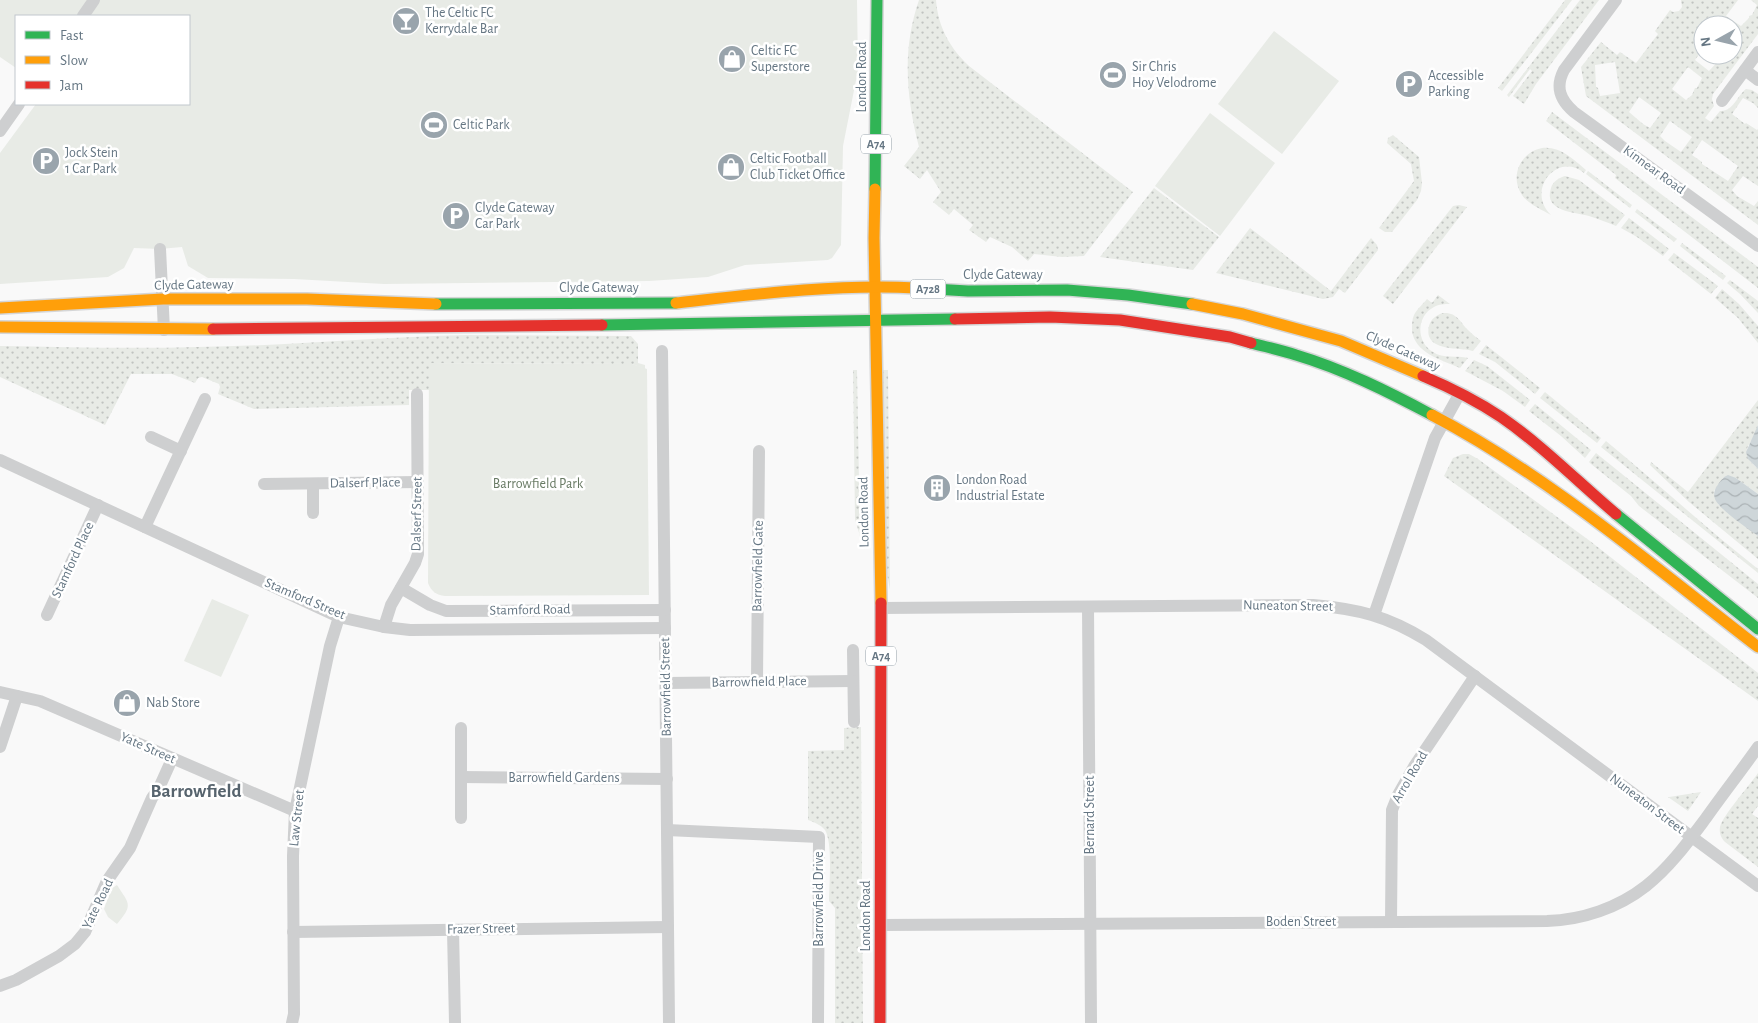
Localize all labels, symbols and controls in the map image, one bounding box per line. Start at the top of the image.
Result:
bar icon: The Celtic FC Kerrydale Bar [391,6,421,36]
place label: The Celtic FC Kerrydale Bar [425,6,499,36]
legend [15,15,190,105]
north arrow [1693,15,1743,65]
text: Fast [60,28,84,43]
text: N [1699,36,1714,47]
street label: London Road [855,42,869,112]
shop icon: Celtic FC Superstore [717,44,747,74]
place label: Celtic FC Superstore [751,44,810,74]
text: Slow [60,53,88,68]
sports icon: Sir Chris Hoy Velodrome [1098,60,1128,90]
place label: Sir Chris Hoy Velodrome [1132,60,1216,90]
parking icon: Accessible Parking [1394,69,1424,99]
place label: Accessible Parking [1428,69,1484,99]
text: Jam [60,78,83,93]
sports icon: Celtic Park [419,110,449,140]
place label: Celtic Park [453,118,510,132]
road number: A74 [861,134,891,154]
street label: Kinnear Road [1620,143,1688,197]
parking icon: Jock Stein 1 Car Park [31,146,61,176]
place label: Jock Stein 1 Car Park [65,146,118,176]
shop icon: Celtic Football Club Ticket Office [716,152,746,182]
place label: Celtic Football Club Ticket Office [750,152,845,182]
parking icon: Clyde Gateway Car Park [441,201,471,231]
place label: Clyde Gateway Car Park [475,201,554,231]
street label: Clyde Gateway [963,268,1043,282]
street label: Clyde Gateway [154,277,234,293]
road number: A728 [910,280,946,298]
street label: Clyde Gateway [559,281,639,295]
street label: Clyde Gateway [1364,328,1442,374]
building icon: London Road Industrial Estate [922,473,952,503]
place label: London Road Industrial Estate [956,473,1045,503]
street label: Dalserf Place [330,475,400,491]
street label: Dalserf Street [409,476,425,551]
street label: London Road [856,476,872,548]
park label: Barrowfield Park [493,477,584,491]
street label: Stamford Place [49,520,97,600]
street label: Barrowfield Gate [750,520,766,612]
street label: Stamford Street [263,576,348,622]
street label: Nuneaton Street [1243,598,1334,614]
street label: Stamford Road [489,602,571,618]
street label: Barrowfield Street [658,637,674,737]
road number: A74 [866,646,896,666]
street label: Barrowfield Place [711,674,807,690]
shop icon: Nab Store [112,688,142,718]
place label: Nab Store [146,696,200,710]
street label: Yate Street [118,730,178,767]
street label: Arrol Road [1390,749,1430,805]
street label: Barrowfield Gardens [508,771,620,785]
street label: Nuneaton Street [1607,771,1688,837]
street label: Bernard Street [1083,775,1097,854]
district label: Barrowfield [151,782,241,801]
street label: Law Street [287,788,307,847]
street label: Barrowfield Drive [812,851,826,947]
street label: Yate Road [80,877,116,931]
street label: London Road [859,881,873,951]
street label: Boden Street [1266,915,1337,929]
street label: Frazer Street [447,921,516,937]

